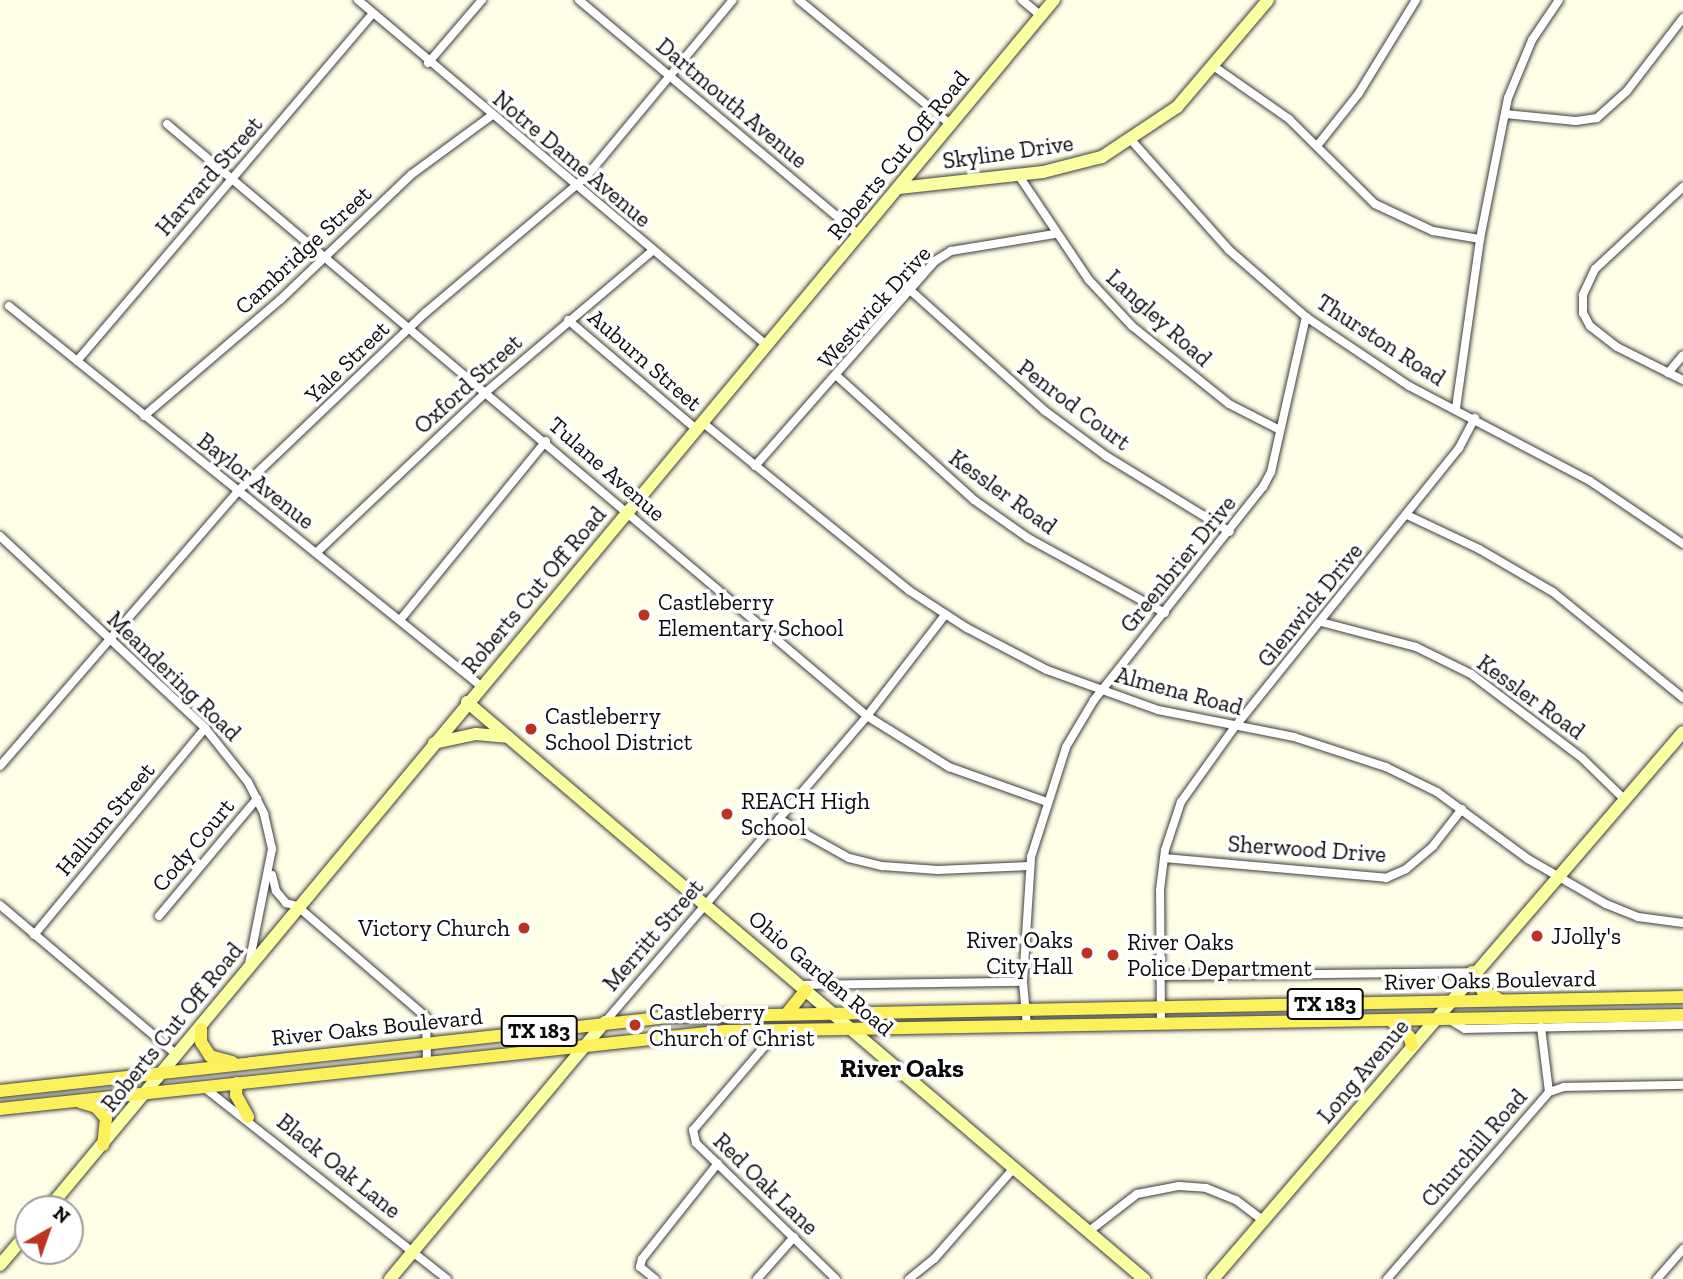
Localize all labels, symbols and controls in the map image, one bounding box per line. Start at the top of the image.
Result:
street label: Dartmouth Avenue [651,32,813,174]
street label: Roberts Cut Off Road [821,65,975,245]
street label: Notre Dame Avenue [487,85,657,233]
street label: Harvard Street [150,111,268,241]
street label: Skyline Drive [941,129,1075,175]
street label: Cambridge Street [229,180,377,320]
street label: Westwick Drive [812,240,936,374]
street label: Langley Road [1101,263,1217,373]
street label: Thurston Road [1311,288,1451,392]
street label: Auburn Street [583,303,707,417]
street label: Yale Street [299,315,395,409]
street label: Oxford Street [408,328,528,440]
street label: Penrod Court [1012,354,1136,456]
street label: Tulane Avenue [543,411,671,527]
street label: Baylor Avenue [192,427,320,535]
street label: Kessler Road [944,444,1062,540]
street label: Greenbrier Drive [1114,490,1242,638]
street label: Roberts Cut Off Road [456,501,612,679]
street label: Glenwick Drive [1252,537,1368,673]
place label: Castleberry Elementary School [658,588,844,642]
street label: Meandering Road [102,605,246,747]
marker: Castleberry Elementary School [636,607,652,623]
street label: Kessler Road [1472,649,1590,745]
street label: Almena Road [1112,661,1246,721]
place label: Castleberry School District [545,702,692,756]
marker: Castleberry School District [523,721,539,737]
street label: Hallum Street [50,757,160,881]
place label: REACH High School [741,787,870,841]
street label: Cody Court [146,793,240,897]
marker: REACH High School [719,806,735,822]
street label: Sherwood Drive [1227,830,1387,868]
street label: Merritt Street [597,873,709,997]
street label: Ohio Garden Road [743,904,899,1042]
place label: Victory Church [358,914,510,942]
marker: Victory Church [516,920,532,936]
place label: JJolly's [1551,922,1621,950]
place label: River Oaks City Hall [966,926,1073,980]
place label: River Oaks Police Department [1127,928,1312,982]
marker: JJolly's [1529,928,1545,944]
street label: Roberts Cut Off Road [95,937,249,1117]
marker: River Oaks City Hall [1079,945,1095,961]
marker: River Oaks Police Department [1105,947,1121,963]
street label: River Oaks Boulevard [1383,964,1597,996]
road number: TX 183 [1286,986,1364,1021]
place label: Castleberry Church of Christ [649,998,815,1052]
street label: River Oaks Boulevard [270,1002,484,1052]
street label: Long Avenue [1311,1013,1415,1129]
road number: TX 183 [500,1014,578,1048]
marker: Castleberry Church of Christ [627,1017,643,1033]
district label: River Oaks [840,1053,964,1085]
street label: Churchill Road [1415,1083,1533,1213]
street label: Black Oak Lane [271,1108,407,1224]
street label: Red Oak Lane [708,1127,824,1241]
north arrow [14,1195,84,1265]
text: N [49,1202,74,1229]

